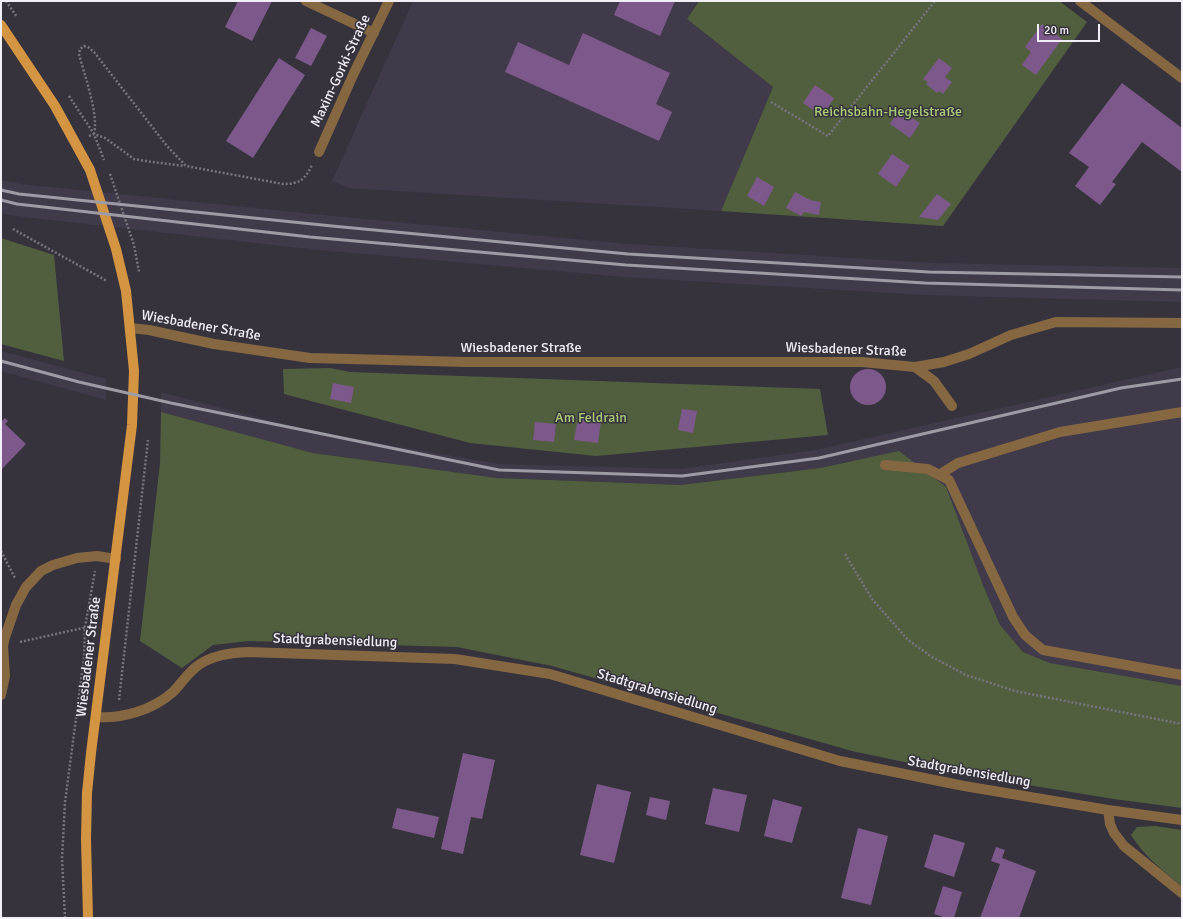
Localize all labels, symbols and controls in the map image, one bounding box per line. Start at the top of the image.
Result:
street label: Maxim-Gorki-Straße [308,12,374,130]
scale bar [1039,16,1102,42]
text: 20 m [1044,23,1069,38]
park label: Reichsbahn-Hegelstraße [814,104,962,120]
street label: Wiesbadener Straße [140,307,262,345]
street label: Wiesbadener Straße [785,339,907,361]
street label: Wiesbadener Straße [460,340,582,356]
park label: Am Feldrain [555,410,627,426]
street label: Wiesbadener Straße [73,596,105,718]
street label: Stadtgrabensiedlung [272,630,398,652]
street label: Stadtgrabensiedlung [595,666,719,718]
street label: Stadtgrabensiedlung [906,753,1032,791]

